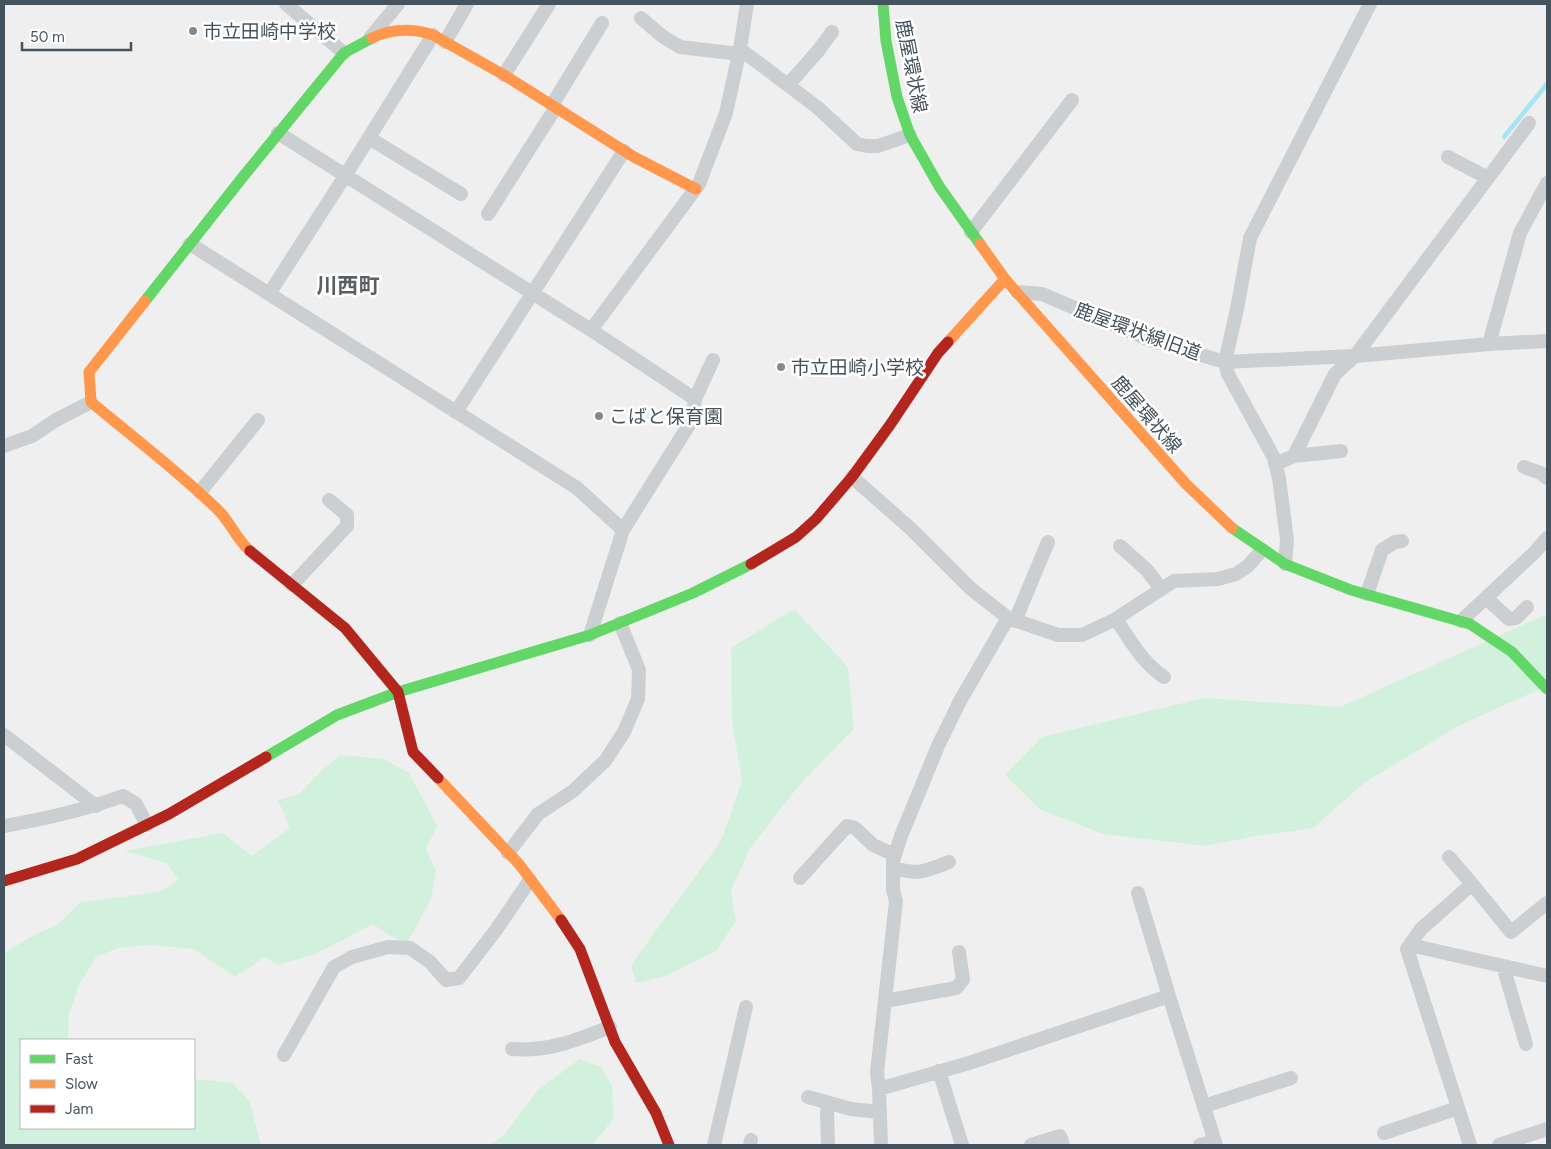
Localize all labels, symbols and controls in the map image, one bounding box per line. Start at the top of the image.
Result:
street label: 鹿屋環状線 [891,17,932,115]
scale bar [22,20,131,52]
place label: 市立田崎中学校 [203,20,336,43]
marker: 市立田崎中学校 [187,25,199,37]
text: 50 m [30,28,65,46]
district label: 川西町 [317,273,380,298]
street label: 鹿屋環状線旧道 [1071,298,1204,365]
place label: 市立田崎小学校 [791,356,924,379]
marker: 市立田崎小学校 [775,361,787,373]
street label: 鹿屋環状線 [1107,371,1186,458]
place label: こばと保育園 [609,405,723,428]
marker: こばと保育園 [593,410,605,422]
legend [20,1039,195,1129]
text: Fast [65,1050,94,1068]
text: Slow [65,1075,98,1093]
text: Jam [65,1100,93,1118]

